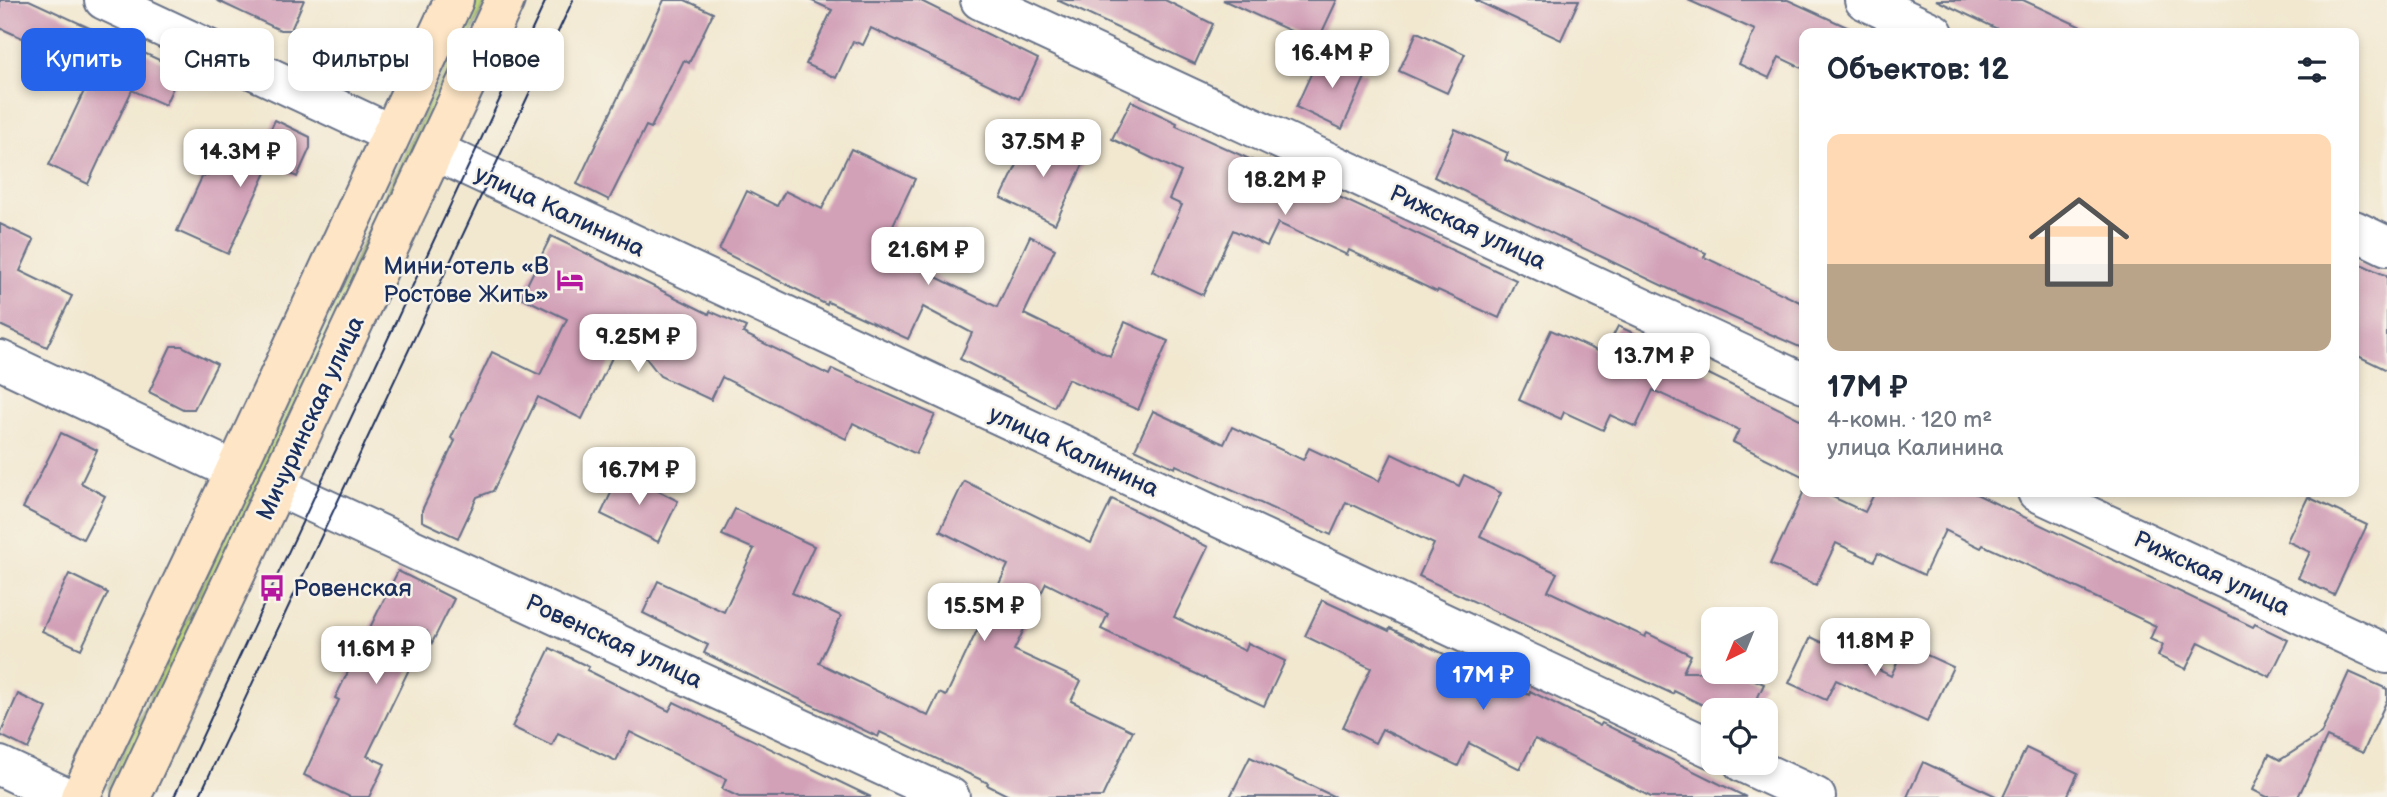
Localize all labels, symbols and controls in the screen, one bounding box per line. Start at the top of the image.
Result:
chip: Купить [21,28,146,91]
chip: Снять [160,28,274,91]
chip: Фильтры [288,28,433,91]
chip: Новое [447,28,564,91]
pin: 16.4M ₽ [1267,31,1397,90]
text: 16.4M ₽ [1291,39,1373,67]
icon: filters [2293,51,2331,89]
text: Объектов: 12 [1827,52,2009,88]
pin: 37.5M ₽ [978,120,1108,179]
text: 37.5M ₽ [1001,128,1085,156]
pin: 14.3M ₽ [175,130,305,189]
text: 14.3M ₽ [199,138,281,166]
pin: 18.2M ₽ [1220,158,1350,217]
street label: улица Калинина [470,159,649,264]
text: 18.2M ₽ [1244,166,1326,194]
street label: Рижская улица [1385,179,1551,276]
icon: home [2016,179,2142,305]
pin: 21.6M ₽ [863,228,993,287]
text: 21.6M ₽ [887,236,969,264]
place label: Мини-отель «В Ростове Жить» [383,252,549,309]
hotel icon: Мини-отель «В Ростове Жить» [555,265,585,295]
street label: Мичуринская улица [250,311,371,525]
pin: 9.25M ₽ [573,314,703,374]
text: 9.25M ₽ [595,323,681,351]
pin: 13.7M ₽ [1589,334,1719,393]
text: 13.7M ₽ [1614,342,1694,370]
text: 17M ₽ [1827,370,1908,406]
street label: улица Калинина [984,399,1163,504]
text: 4-комн. · 120 m² [1827,406,1992,434]
text: улица Калинина [1827,434,2004,462]
pin: 16.7M ₽ [574,448,704,507]
text: 16.7M ₽ [599,456,679,484]
street label: Рижская улица [2129,525,2295,622]
bus stop icon: Ровенская [257,573,287,603]
place label: Ровенская [293,574,412,603]
pin: 15.5M ₽ [919,584,1049,643]
street label: Ровенская улица [521,588,707,695]
text: 15.5M ₽ [944,592,1024,620]
north arrow [1701,607,1778,684]
map controls [1701,607,1778,775]
pin: 11.8M ₽ [1810,618,1940,678]
pin: 11.6M ₽ [311,626,441,686]
text: 11.8M ₽ [1836,627,1914,655]
text: 11.6M ₽ [337,635,415,663]
pin: 17M ₽ [1434,652,1532,712]
text: 17M ₽ [1452,661,1514,689]
button: locate [1701,698,1778,775]

